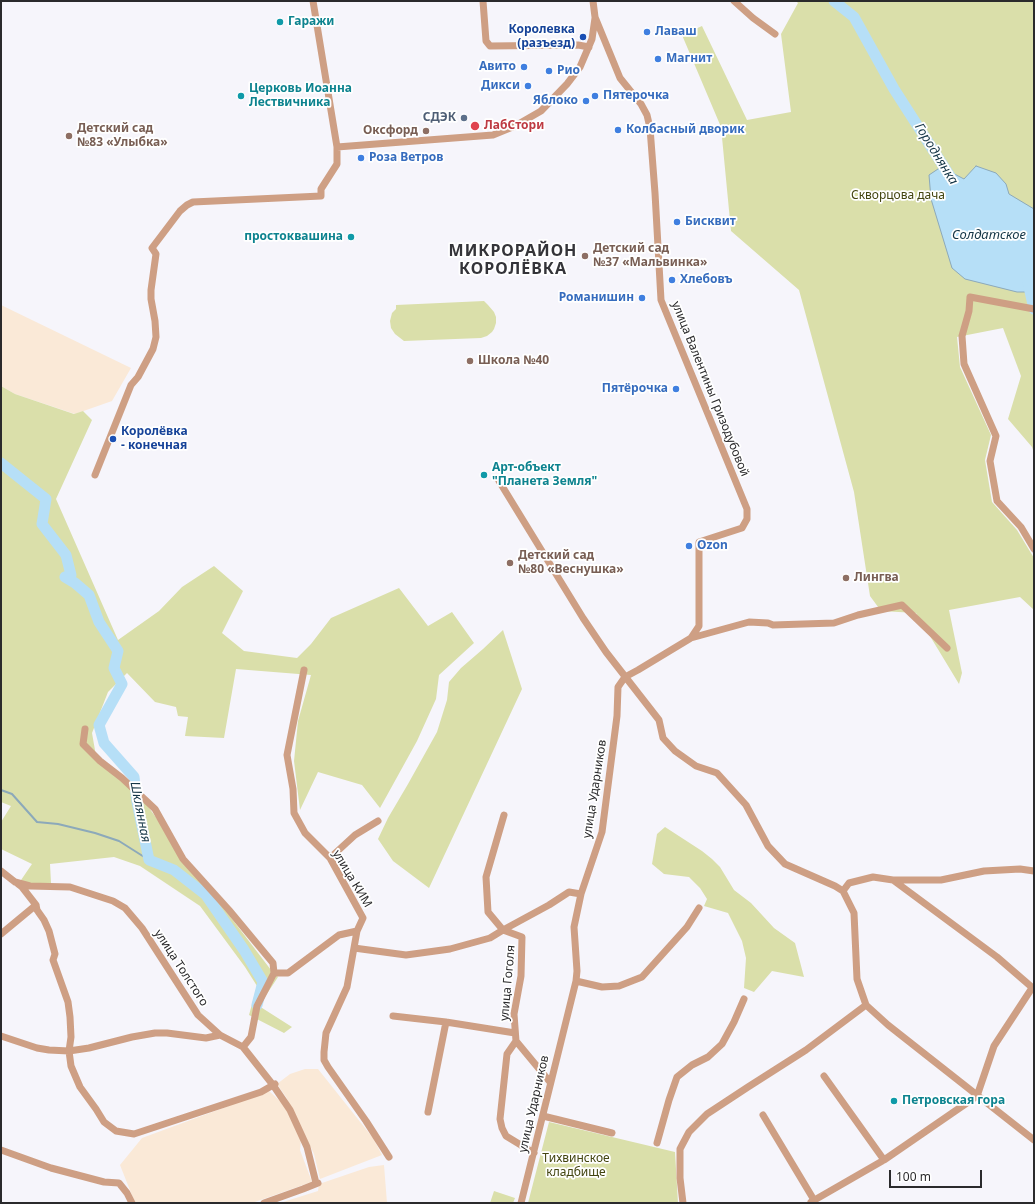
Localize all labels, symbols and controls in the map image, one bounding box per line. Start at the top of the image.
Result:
place label: Гаражи [288,15,334,29]
marker: Гаражи [275,17,285,27]
place label: Королевка (разъезд) [508,23,575,51]
place label: Лаваш [655,25,697,39]
marker: Лаваш [642,27,652,37]
marker: Королевка (разъезд) [578,32,588,42]
place label: Магнит [666,52,712,66]
marker: Магнит [653,54,663,64]
place label: Авито [479,60,516,74]
marker: Авито [519,62,529,72]
place label: Рио [557,64,580,78]
marker: Рио [544,66,554,76]
place label: Дикси [481,79,520,93]
marker: Дикси [523,81,533,91]
place label: Церковь Иоанна Лествичника [249,82,352,110]
place label: Пятерочка [603,89,669,103]
marker: Церковь Иоанна Лествичника [236,91,246,101]
marker: Пятерочка [590,91,600,101]
place label: Яблоко [533,94,578,108]
marker: Яблоко [581,96,591,106]
place label: СДЭК [423,111,456,125]
marker: СДЭК [459,113,469,123]
place label: ЛабСтори [484,119,544,133]
marker: ЛабСтори [469,120,481,132]
water label: Городнянка [911,120,961,188]
place label: Детский сад №83 «Улыбка» [77,122,168,150]
place label: Колбасный дворик [626,123,745,137]
place label: Оксфорд [363,124,418,138]
marker: Колбасный дворик [613,125,623,135]
marker: Оксфорд [421,126,431,136]
marker: Детский сад №83 «Улыбка» [64,131,74,141]
place label: Роза Ветров [369,151,443,165]
marker: Роза Ветров [356,153,366,163]
park label: Скворцова дача [851,189,945,203]
place label: Бисквит [685,215,736,229]
marker: Бисквит [672,217,682,227]
water label: Солдатское [952,227,1026,243]
place label: простоквашина [244,230,343,244]
marker: простоквашина [346,232,356,242]
district label: МИКРОРАЙОН КОРОЛЁВКА [449,241,577,279]
place label: Детский сад №37 «Мальвинка» [593,242,707,270]
marker: Детский сад №37 «Мальвинка» [580,251,590,261]
place label: Хлебовъ [680,273,733,287]
marker: Хлебовъ [667,275,677,285]
place label: Романишин [559,291,634,305]
marker: Романишин [637,293,647,303]
street label: улица Валентины Гризодубовой [668,299,752,479]
place label: Школа №40 [478,354,549,368]
marker: Школа №40 [465,356,475,366]
place label: Пятёрочка [602,382,668,396]
marker: Пятёрочка [671,384,681,394]
place label: Королёвка - конечная [121,425,188,453]
marker: Королёвка - конечная [108,434,118,444]
place label: Арт-объект "Планета Земля" [492,461,597,489]
marker: Арт-объект "Планета Земля" [479,470,489,480]
place label: Ozon [697,539,728,553]
marker: Ozon [684,541,694,551]
place label: Детский сад №80 «Веснушка» [518,549,624,577]
marker: Детский сад №80 «Веснушка» [505,558,515,568]
place label: Лингва [854,571,899,585]
marker: Лингва [841,573,851,583]
street label: улица Ударников [580,739,610,839]
water label: Шклянная [126,780,154,844]
street label: улица КИМ [329,848,375,910]
street label: улица Толстого [151,927,211,1009]
street label: улица Гоголя [498,944,518,1022]
street label: улица Ударников [516,1054,552,1154]
place label: Петровская гора [902,1094,1005,1108]
marker: Петровская гора [889,1096,899,1106]
park label: Тихвинское кладбище [542,1152,610,1180]
scale bar [891,1162,984,1188]
text: 100 m [896,1168,931,1185]

